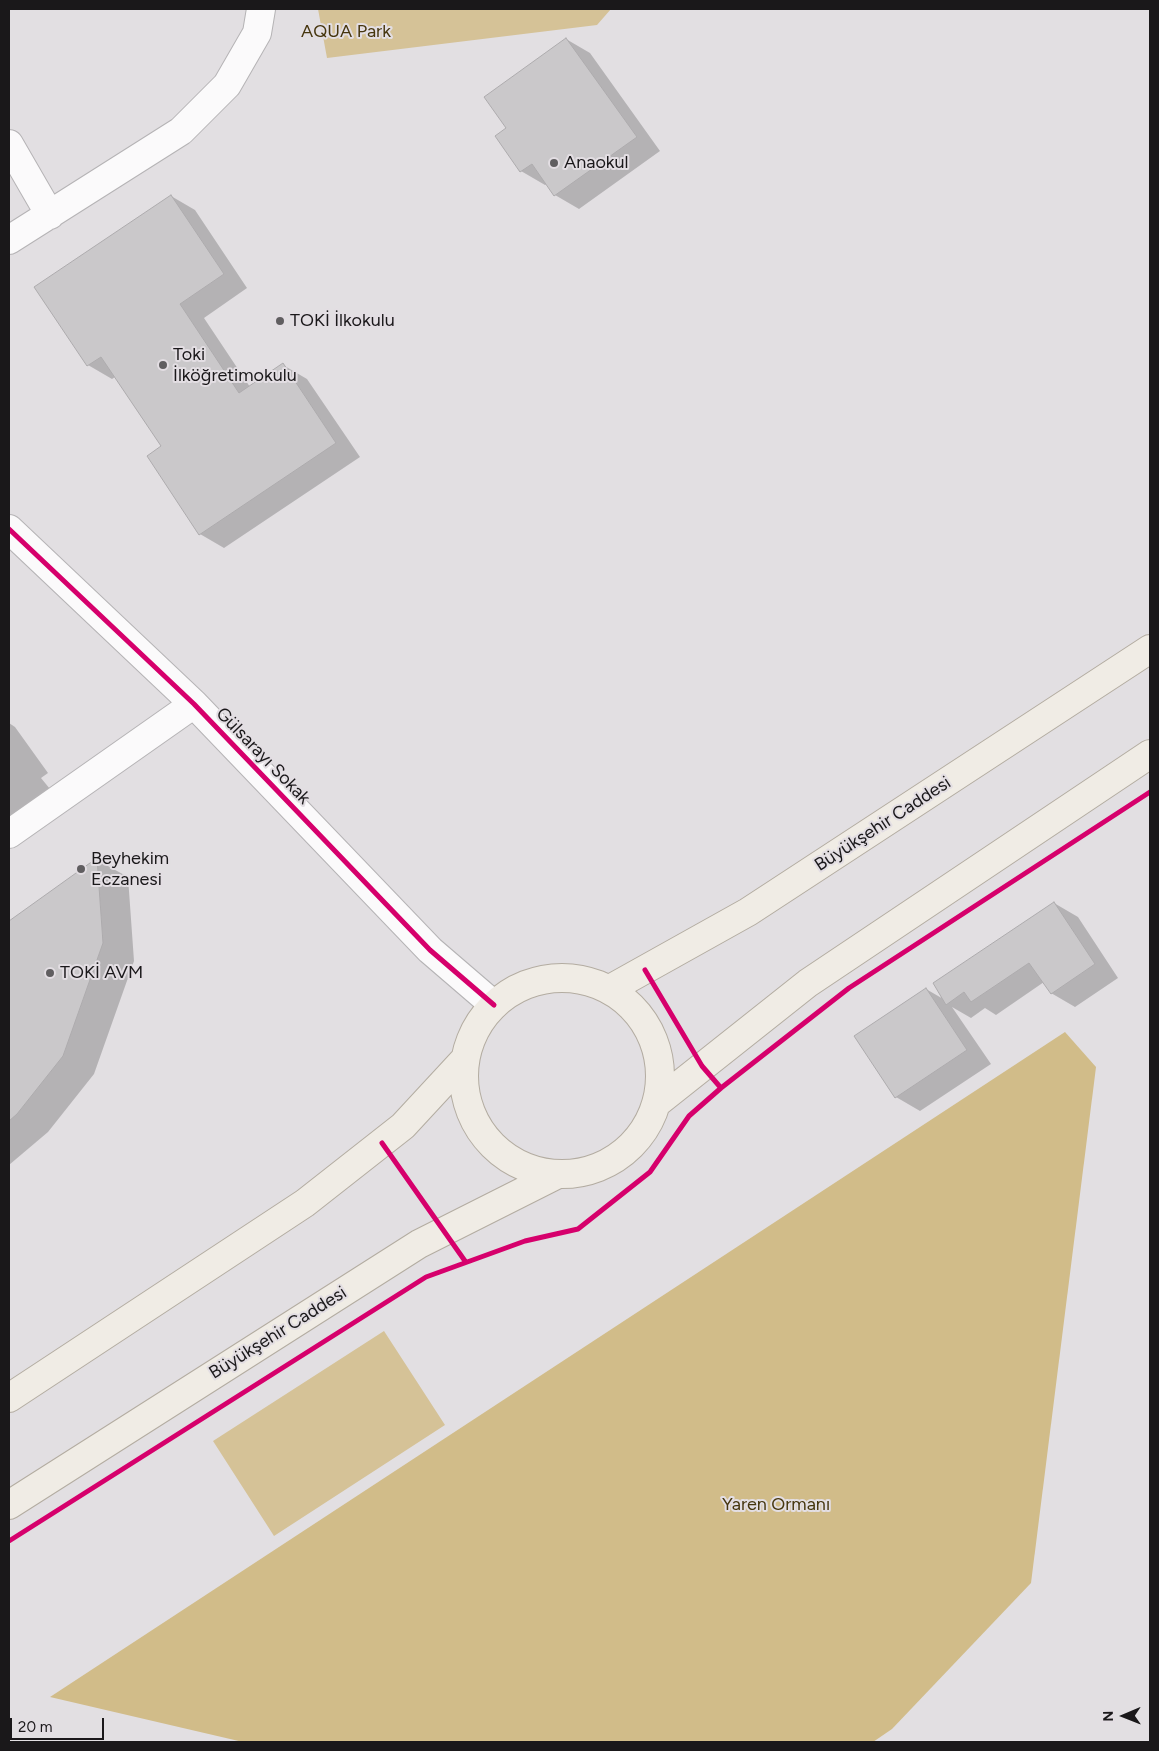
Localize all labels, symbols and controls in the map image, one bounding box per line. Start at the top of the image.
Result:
park label: AQUA Park [301,21,391,43]
place label: Anaokul [564,152,629,174]
marker: Anaokul [548,157,560,169]
place label: TOKİ İlkokulu [290,310,395,332]
marker: TOKİ İlkokulu [274,315,286,327]
place label: Toki İlköğretimokulu [173,344,297,386]
marker: Toki İlköğretimokulu [157,359,169,371]
street label: Gülsarayı Sokak [211,703,315,809]
street label: Büyükşehir Caddesi [811,772,955,876]
place label: Beyhekim Eczanesi [91,848,169,891]
marker: Beyhekim Eczanesi [75,863,87,875]
place label: TOKİ AVM [60,962,143,984]
marker: TOKİ AVM [44,967,56,979]
street label: Büyükşehir Caddesi [205,1282,351,1384]
park label: Yaren Ormanı [722,1494,830,1516]
north arrow [1099,1691,1149,1741]
scale bar [12,1708,106,1740]
text: N [1100,1711,1117,1722]
text: 20 m [18,1718,52,1736]

